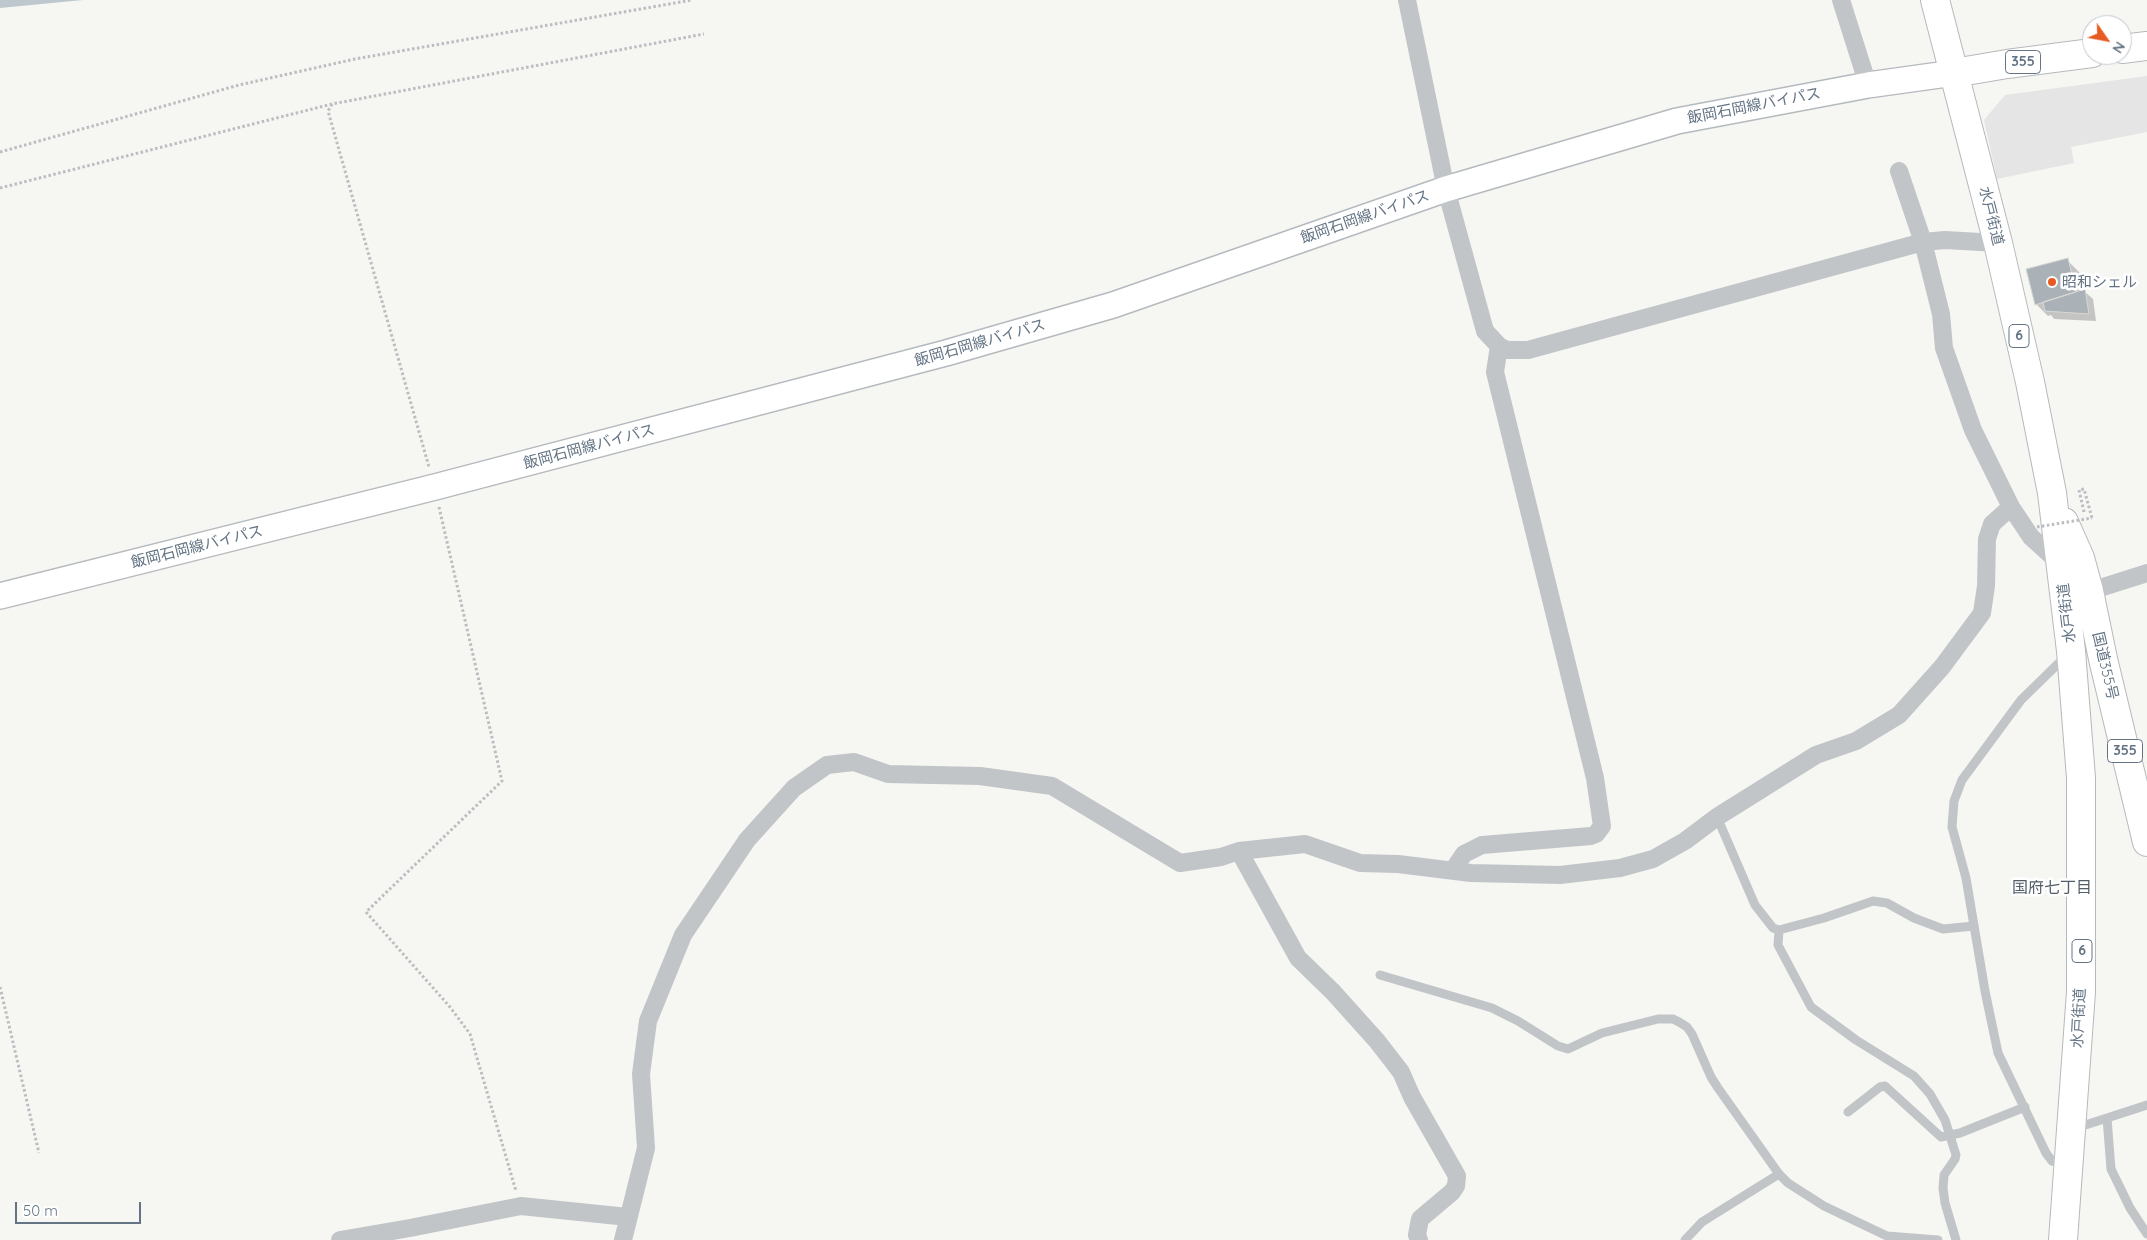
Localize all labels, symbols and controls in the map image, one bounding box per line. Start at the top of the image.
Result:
north arrow [2082,15,2132,65]
text: N [2108,38,2129,57]
road number: 355 [2006,51,2040,74]
street label: 飯岡石岡線バイパス [1686,84,1822,128]
street label: 水戸街道 [1975,185,2007,247]
street label: 飯岡石岡線バイパス [1298,187,1432,247]
place label: 昭和シェル [2062,273,2137,291]
marker: 昭和シェル [2046,276,2058,288]
street label: 飯岡石岡線バイパス [913,316,1047,370]
road number: 6 [2009,324,2029,348]
street label: 飯岡石岡線バイパス [521,421,657,473]
street label: 飯岡石岡線バイパス [129,522,265,572]
street label: 水戸街道 [2054,582,2080,644]
street label: 国道355号 [2088,630,2122,702]
road number: 355 [2108,739,2142,762]
district label: 国府七丁目 [2012,878,2092,898]
road number: 6 [2072,939,2092,962]
street label: 水戸街道 [2068,988,2090,1048]
scale bar [18,1192,144,1224]
text: 50 m [23,1201,58,1220]

